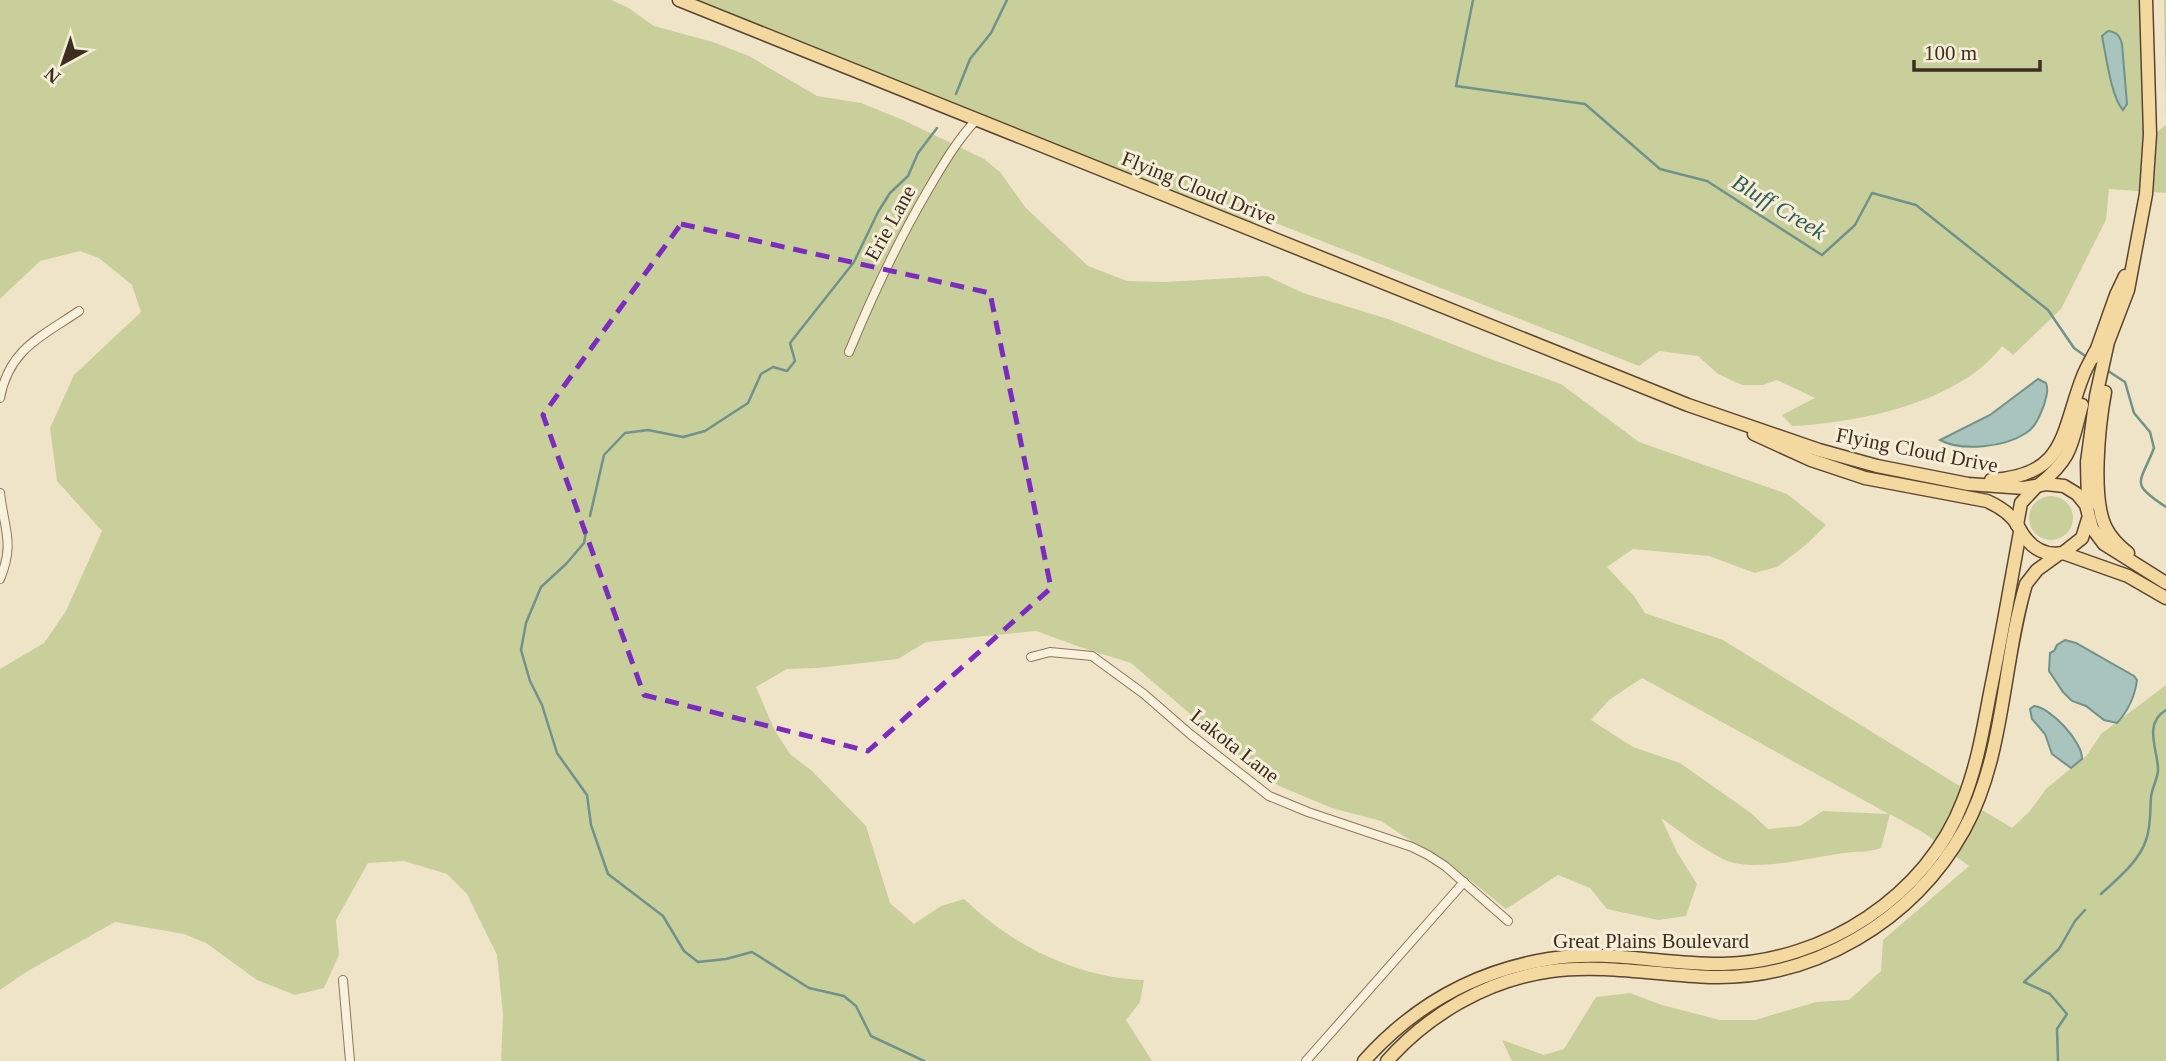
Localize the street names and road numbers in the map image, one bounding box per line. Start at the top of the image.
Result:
street label: Flying Cloud Drive [1118,146,1280,230]
street label: Erie Lane [860,181,920,265]
street label: Flying Cloud Drive [1834,423,2000,477]
street label: Lakota Lane [1186,704,1284,788]
street label: Great Plains Boulevard [1553,929,1749,953]

